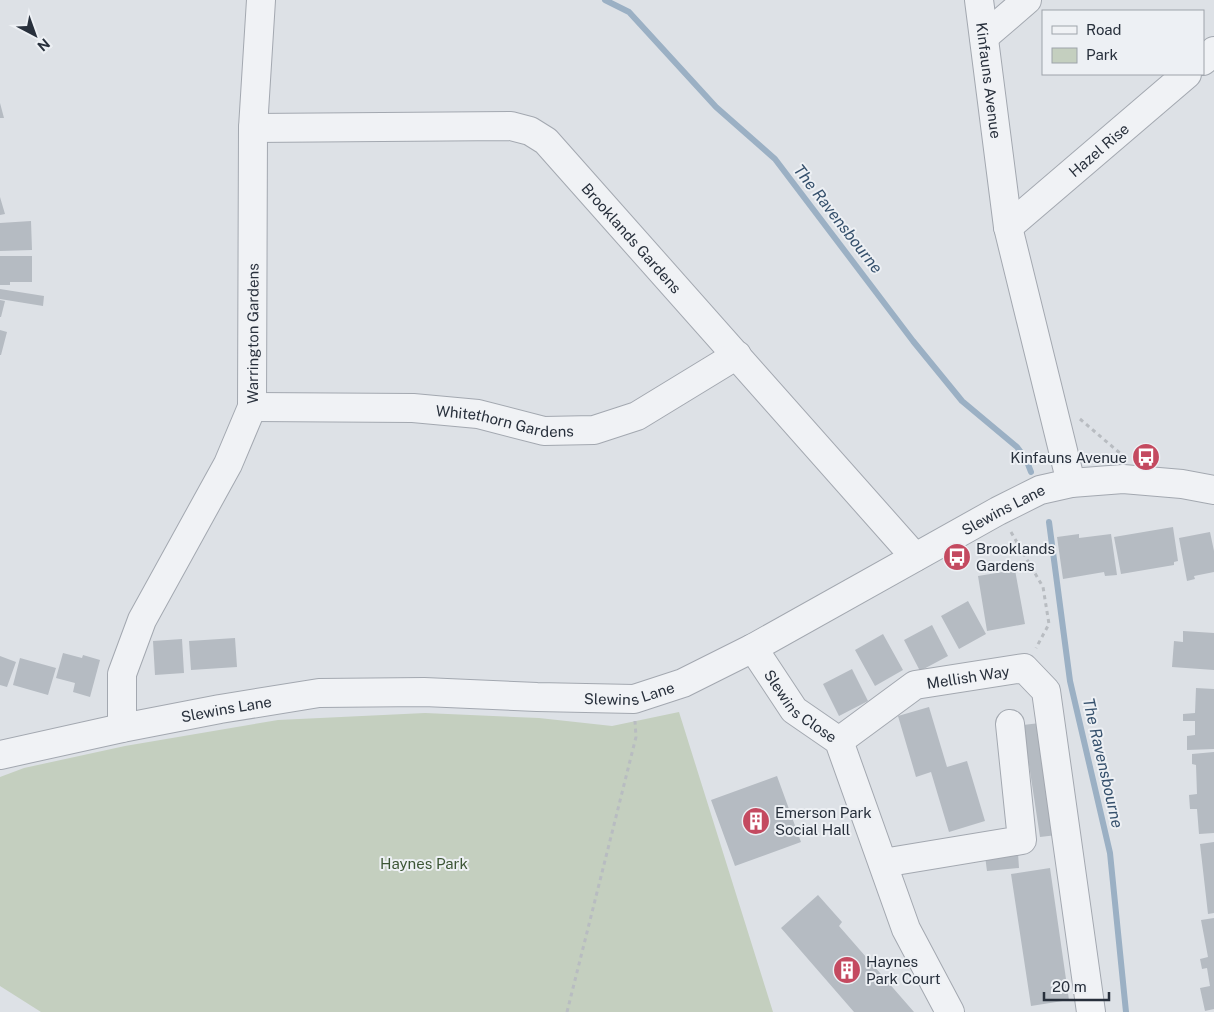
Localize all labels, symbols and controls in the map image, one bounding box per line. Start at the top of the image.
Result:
north arrow [10,10,60,60]
legend [1042,10,1204,75]
street label: Kinfauns Avenue [973,21,1005,139]
text: Road [1086,21,1122,38]
text: N [34,35,53,54]
text: Park [1086,46,1118,63]
street label: Hazel Rise [1065,119,1132,180]
water label: The Ravensbourne [790,161,887,277]
street label: Brooklands Gardens [579,179,685,296]
street label: Warrington Gardens [244,263,261,404]
street label: Whitethorn Gardens [435,402,574,440]
bus stop icon: Kinfauns Avenue [1131,442,1161,472]
place label: Kinfauns Avenue [1010,449,1127,466]
street label: Slewins Lane [958,480,1048,538]
place label: Brooklands Gardens [976,540,1055,574]
bus stop icon: Brooklands Gardens [942,542,972,572]
street label: Mellish Way [925,662,1011,692]
street label: Slewins Close [761,666,840,745]
street label: Slewins Lane [584,678,676,708]
street label: Slewins Lane [179,692,273,725]
water label: The Ravensbourne [1079,696,1127,830]
place label: Emerson Park Social Hall [775,804,872,838]
building icon: Emerson Park Social Hall [741,806,771,836]
park label: Haynes Park [380,855,468,872]
place label: Haynes Park Court [866,953,941,987]
building icon: Haynes Park Court [832,955,862,985]
scale bar [1044,970,1109,1002]
text: 20 m [1052,978,1087,995]

